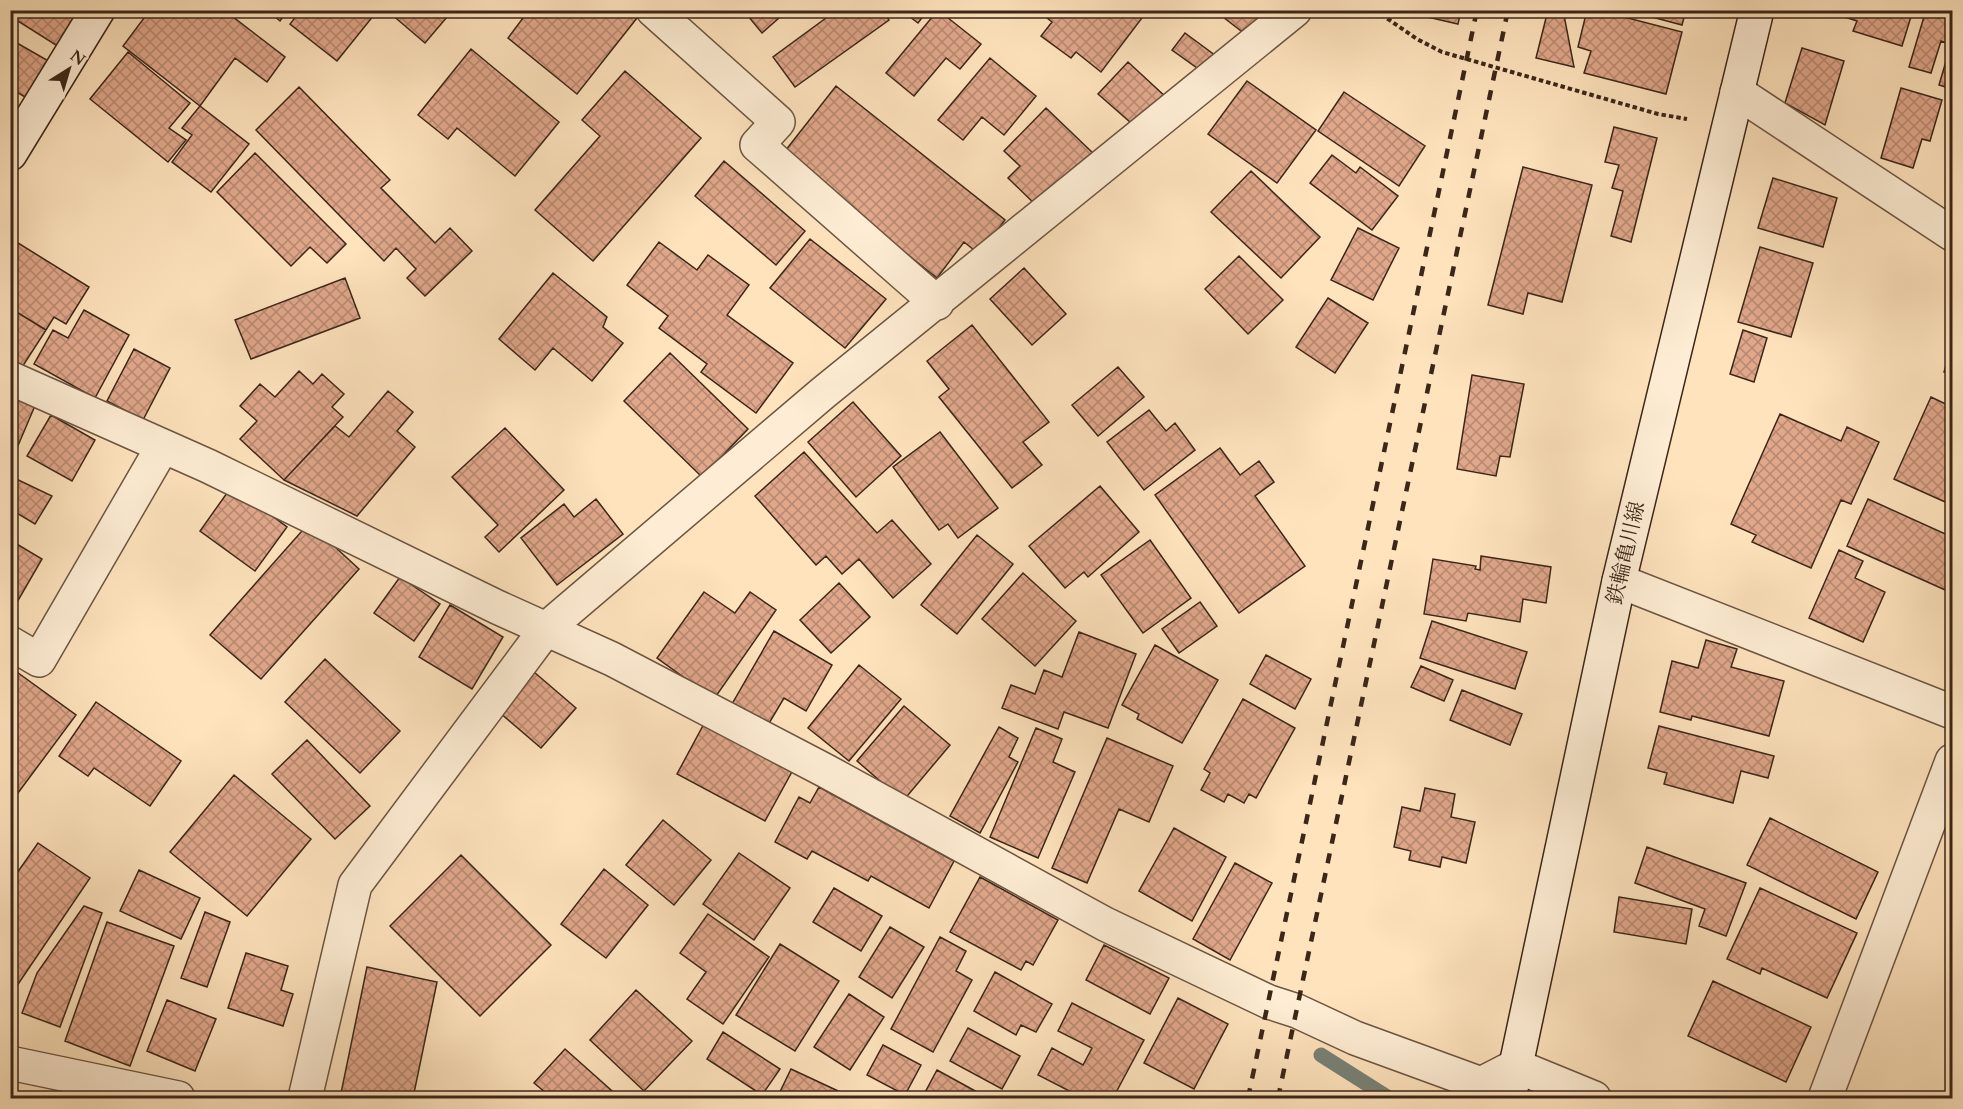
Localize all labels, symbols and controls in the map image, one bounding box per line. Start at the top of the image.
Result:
north arrow [39,39,99,99]
text: N [65,45,90,71]
street label: 鉄輪亀川線 [1600,499,1652,607]

